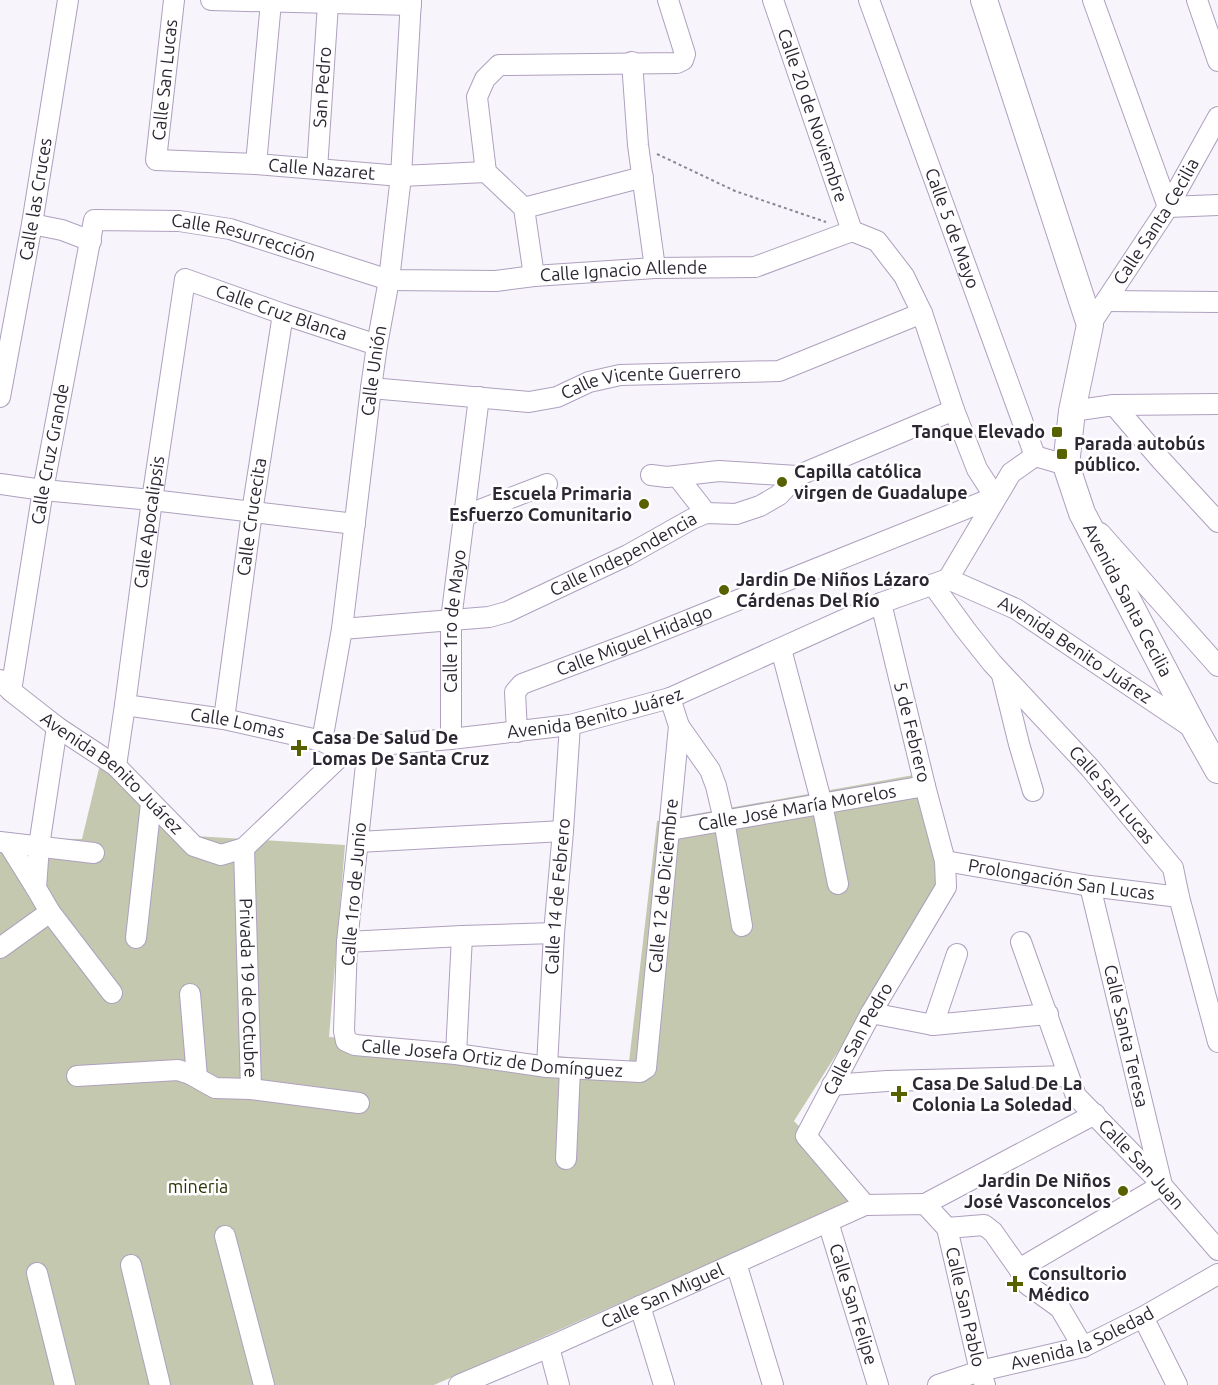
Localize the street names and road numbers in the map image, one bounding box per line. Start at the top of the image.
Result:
street label: Calle San Lucas [148,18,180,141]
street label: Calle 20 de Noviembre [774,26,852,205]
street label: San Pedro [309,46,334,128]
street label: Calle las Cruces [14,136,55,262]
street label: Calle Nazaret [267,154,376,183]
street label: Calle Santa Cecilia [1109,154,1202,288]
street label: Calle 5 de Mayo [922,165,984,291]
street label: Calle Resurrección [171,210,318,265]
street label: Calle Ignacio Allende [539,256,707,285]
street label: Calle Cruz Blanca [213,280,350,344]
street label: Calle Unión [357,323,389,417]
street label: Calle Vicente Guerrero [557,361,741,403]
street label: Calle Cruz Grande [27,382,72,526]
street label: Calle Apocalipsis [129,454,167,590]
street label: Calle Crucecita [232,456,269,577]
street label: Calle Independencia [546,507,700,599]
street label: Avenida Santa Cecilia [1080,520,1177,680]
street label: Calle 1ro de Mayo [440,548,469,693]
street label: Avenida Benito Juárez [996,592,1156,707]
street label: Calle Miguel Hidalgo [553,601,715,679]
street label: 5 de Febrero [891,679,935,784]
street label: Avenida Benito Juárez [506,683,686,741]
street label: Calle Lomas [189,703,287,741]
street label: Avenida Benito Juárez [37,707,188,838]
street label: Calle San Lucas [1065,741,1160,847]
street label: Calle José María Morelos [696,780,898,834]
street label: Calle 12 de Diciembre [644,797,681,974]
street label: Calle 14 de Febrero [541,817,573,975]
street label: Calle 1ro de Junio [337,821,369,967]
street label: Prolongación San Lucas [967,854,1156,903]
street label: Privada 19 de Octubre [236,898,262,1078]
street label: Calle Santa Teresa [1101,962,1153,1109]
street label: Calle San Pedro [819,978,896,1098]
street label: Calle Josefa Ortiz de Domínguez [361,1035,623,1080]
street label: Calle San Juan [1095,1115,1189,1213]
street label: Calle San Felipe [826,1241,882,1367]
street label: Calle San Pablo [943,1245,990,1369]
street label: Calle San Miguel [598,1259,727,1331]
street label: Avenida la Soledad [1008,1302,1157,1373]

